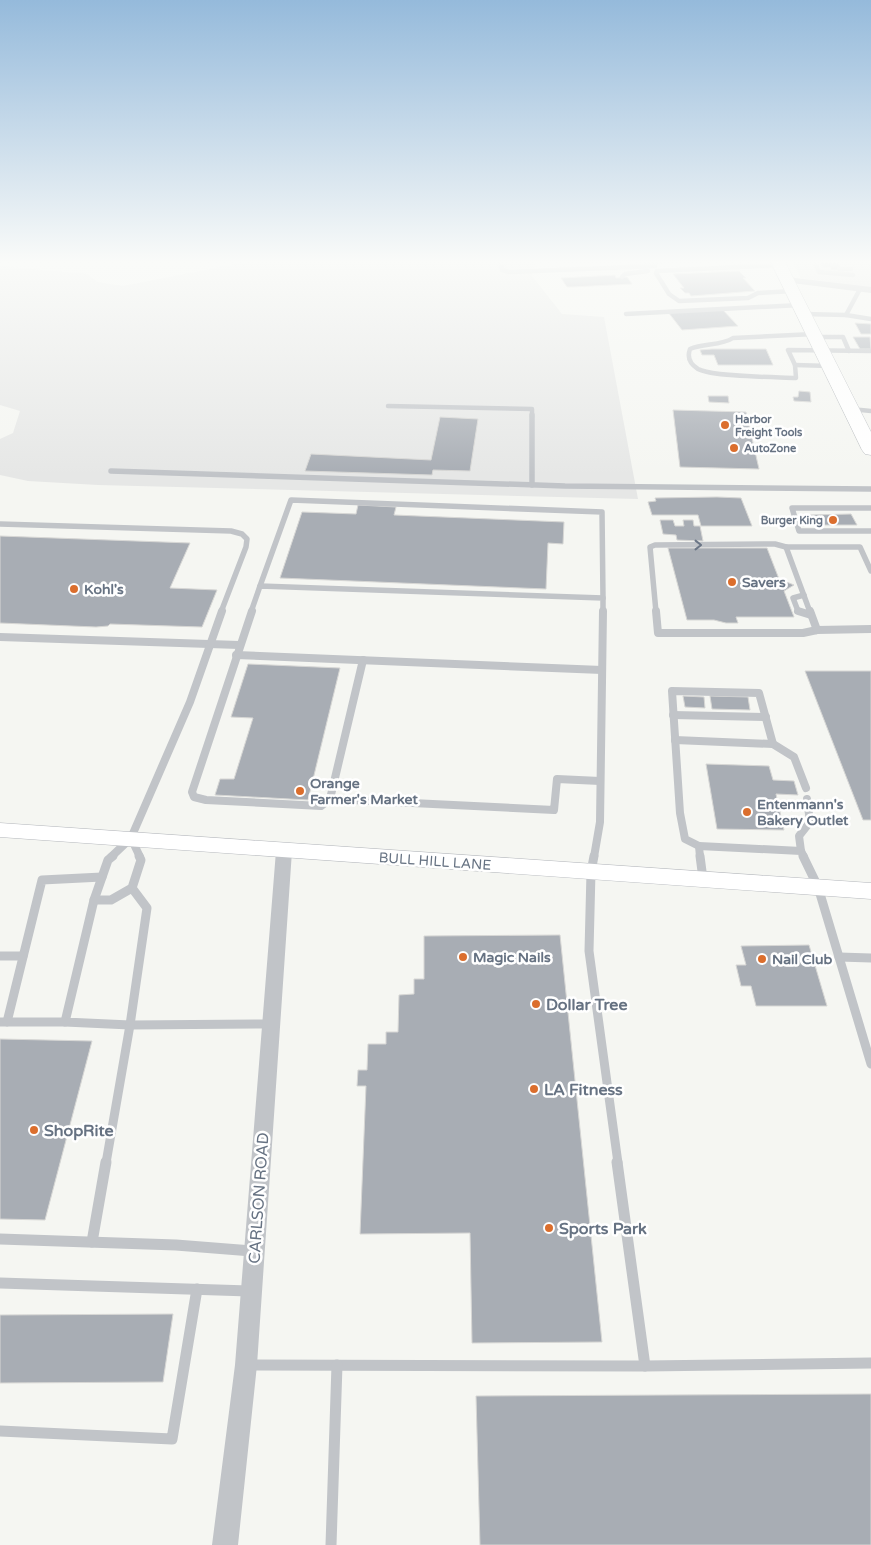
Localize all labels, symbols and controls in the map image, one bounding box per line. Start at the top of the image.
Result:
place label: Harbor Freight Tools [735,413,803,440]
marker: Harbor Freight Tools [719,419,731,431]
marker: AutoZone [728,442,740,454]
place label: AutoZone [744,442,797,455]
place label: Burger King [761,514,823,528]
marker: Burger King [827,514,839,526]
one-way arrow [694,540,702,550]
place label: Savers [742,574,786,591]
marker: Savers [726,576,738,588]
place label: Kohl's [84,581,124,598]
marker: Kohl's [68,583,80,595]
place label: Orange Farmer's Market [310,775,418,808]
marker: Orange Farmer's Market [294,785,306,797]
place label: Entenmann's Bakery Outlet [757,796,849,829]
marker: Entenmann's Bakery Outlet [741,806,753,818]
street label: BULL HILL LANE [378,849,492,874]
place label: Magic Nails [473,949,551,966]
marker: Magic Nails [457,951,469,963]
place label: Nail Club [772,951,832,968]
marker: Nail Club [756,953,768,965]
place label: Dollar Tree [546,995,627,1015]
marker: Dollar Tree [530,998,542,1010]
place label: LA Fitness [544,1080,623,1100]
marker: LA Fitness [528,1083,540,1095]
place label: ShopRite [44,1121,114,1141]
marker: ShopRite [28,1124,40,1136]
street label: CARLSON ROAD [244,1132,274,1264]
place label: Sports Park [559,1219,647,1239]
marker: Sports Park [543,1222,555,1234]

